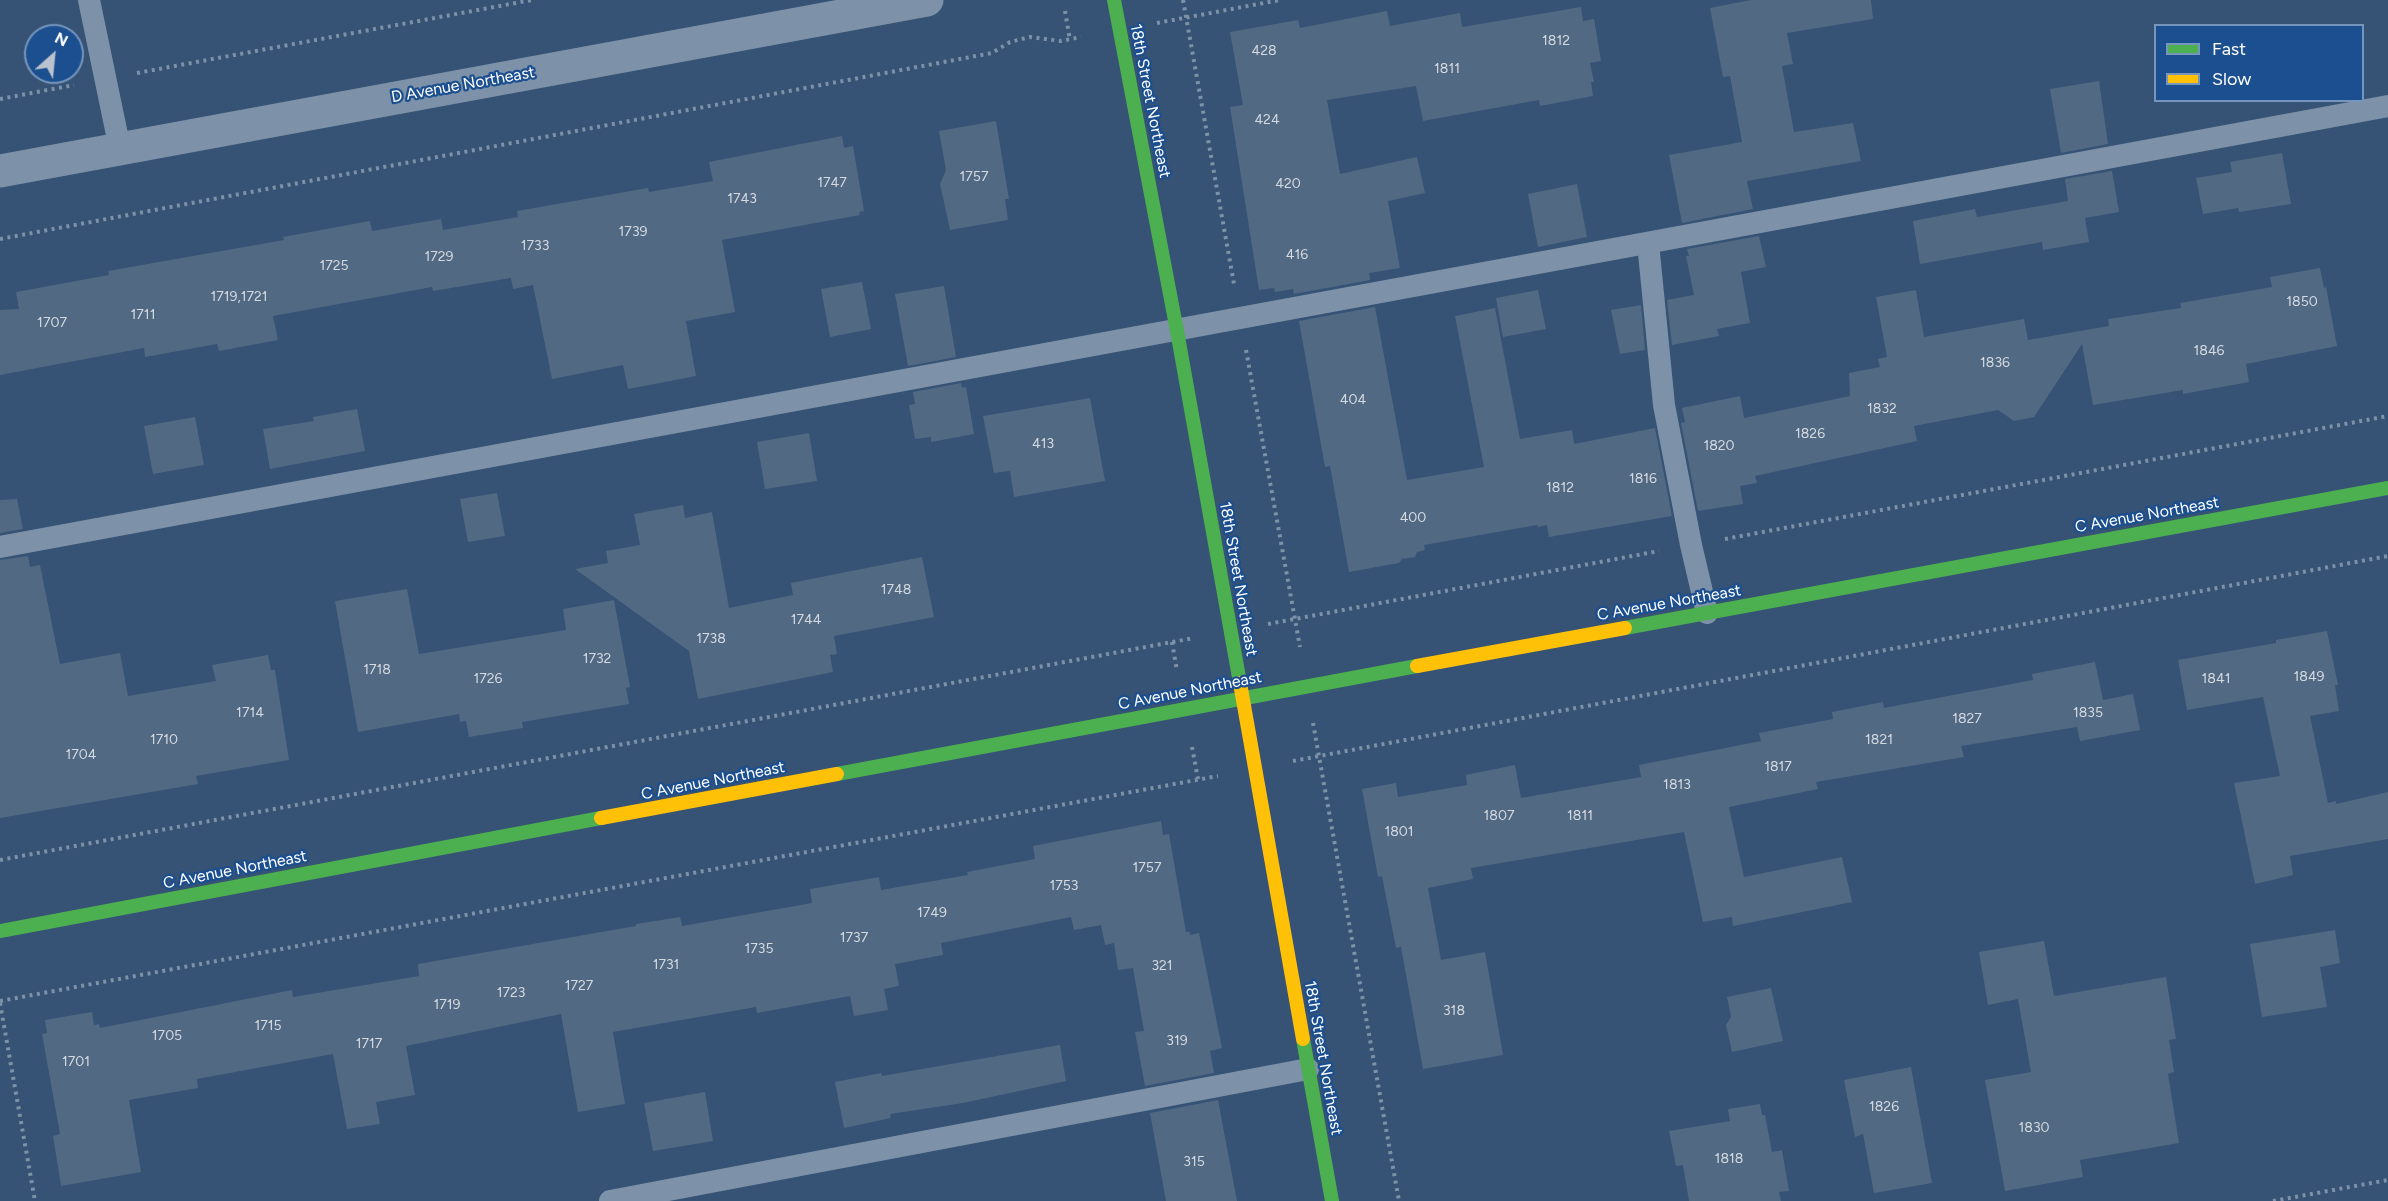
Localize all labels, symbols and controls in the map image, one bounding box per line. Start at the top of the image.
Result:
street label: 18th Street Northeast [1126,22,1174,180]
north arrow [24,24,84,84]
legend [2154,24,2364,102]
text: N [52,28,71,51]
house number: 1812 [1542,33,1570,49]
text: Fast [2212,38,2246,60]
house number: 428 [1251,43,1277,59]
house number: 1811 [1434,61,1460,77]
street label: D Avenue Northeast [390,63,536,107]
text: Slow [2212,68,2251,90]
house number: 424 [1254,112,1280,128]
house number: 1757 [960,169,988,185]
house number: 1747 [817,175,847,191]
house number: 420 [1275,176,1301,192]
house number: 1743 [727,191,757,207]
house number: 1739 [619,224,647,240]
house number: 1733 [521,238,549,254]
house number: 416 [1286,247,1308,263]
house number: 1729 [424,249,454,265]
house number: 1725 [319,258,349,274]
house number: 1719,1721 [210,289,268,305]
house number: 1850 [2286,294,2318,310]
house number: 1711 [131,307,155,323]
house number: 1707 [37,315,67,331]
house number: 1846 [2194,343,2224,359]
house number: 1836 [1980,355,2010,371]
house number: 404 [1340,392,1366,408]
house number: 1832 [1867,401,1897,417]
house number: 1826 [1795,426,1825,442]
house number: 413 [1032,436,1054,452]
house number: 1820 [1703,438,1735,454]
house number: 1816 [1629,471,1657,487]
house number: 1812 [1546,480,1574,496]
street label: C Avenue Northeast [2073,493,2221,537]
street label: 18th Street Northeast [1215,500,1261,658]
house number: 400 [1400,510,1426,526]
street label: C Avenue Northeast [1595,581,1743,625]
house number: 1748 [881,582,911,598]
house number: 1744 [791,612,821,628]
house number: 1738 [696,631,726,647]
house number: 1732 [583,651,611,667]
house number: 1718 [363,662,391,678]
street label: C Avenue Northeast [1117,668,1263,714]
house number: 1849 [2294,669,2324,685]
house number: 1726 [473,671,503,687]
house number: 1841 [2202,671,2230,687]
house number: 1714 [236,705,264,721]
house number: 1835 [2073,705,2103,721]
house number: 1827 [1952,711,1982,727]
house number: 1710 [150,732,178,748]
house number: 1821 [1865,732,1893,748]
house number: 1704 [66,747,96,763]
street label: C Avenue Northeast [640,758,786,804]
house number: 1817 [1764,759,1792,775]
house number: 1813 [1663,777,1691,793]
house number: 1807 [1484,808,1514,824]
house number: 1811 [1567,808,1593,824]
house number: 1801 [1384,824,1414,840]
street label: C Avenue Northeast [162,847,308,893]
house number: 1757 [1133,860,1161,876]
house number: 1753 [1050,878,1078,894]
house number: 1749 [917,905,947,921]
house number: 1737 [840,930,868,946]
house number: 1735 [745,941,773,957]
house number: 1731 [653,957,679,973]
house number: 321 [1151,958,1173,974]
house number: 1727 [565,978,593,994]
street label: 18th Street Northeast [1300,979,1346,1137]
house number: 1723 [497,985,525,1001]
house number: 1719 [433,997,461,1013]
house number: 318 [1443,1003,1465,1019]
house number: 1715 [254,1018,282,1034]
house number: 1705 [152,1028,182,1044]
house number: 319 [1166,1033,1188,1049]
house number: 1717 [356,1036,382,1052]
house number: 1701 [62,1054,90,1070]
house number: 1826 [1869,1099,1899,1115]
house number: 1830 [2019,1120,2049,1136]
house number: 1818 [1715,1151,1743,1167]
house number: 315 [1183,1154,1205,1170]

